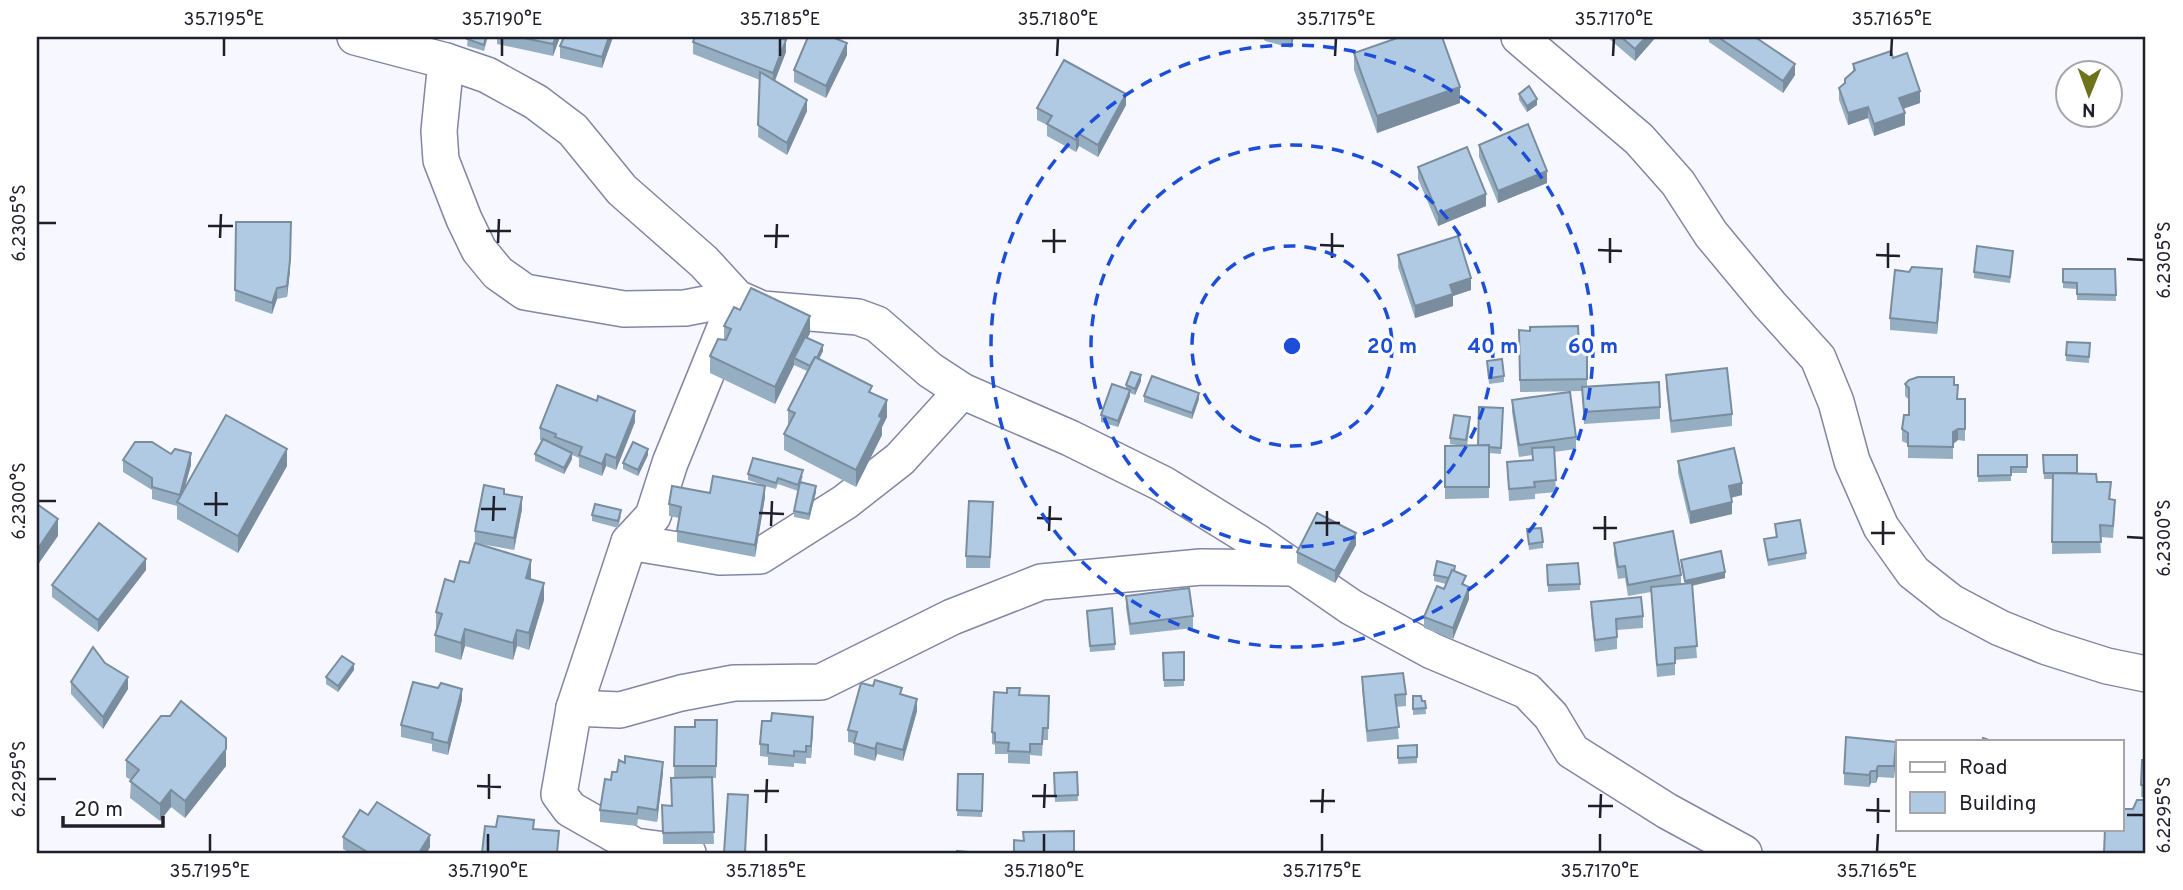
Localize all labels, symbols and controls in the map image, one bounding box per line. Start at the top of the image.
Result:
text: 35.7195°E [184,9,264,32]
text: 35.7190°E [462,9,543,32]
text: 35.7185°E [739,9,821,32]
text: 35.7180°E [1017,9,1099,32]
text: 35.7175°E [1296,9,1376,32]
text: 35.7170°E [1574,9,1654,32]
text: 35.7165°E [1852,9,1932,32]
north arrow [2054,60,2124,130]
text: N [2082,97,2096,121]
text: 6.2305°S [9,184,32,262]
text: 6.2305°S [2154,221,2177,299]
centre of rings [1280,334,1304,358]
text: 20 m [1367,334,1417,361]
text: 40 m [1468,334,1518,361]
text: 60 m [1568,334,1618,361]
text: 6.2300°S [9,462,32,540]
text: 6.2300°S [2154,499,2177,577]
legend [1896,740,2124,830]
text: 6.2295°S [9,741,32,817]
text: Road [1959,755,2008,782]
text: 6.2295°S [2154,777,2177,853]
scale bar [63,785,163,829]
text: Building [1959,791,2037,818]
text: 20 m [74,797,123,824]
text: 35.7195°E [170,861,250,884]
text: 35.7190°E [448,861,529,884]
text: 35.7185°E [725,861,807,884]
text: 35.7180°E [1003,861,1085,884]
text: 35.7175°E [1282,861,1362,884]
text: 35.7170°E [1560,861,1640,884]
text: 35.7165°E [1837,861,1917,884]

